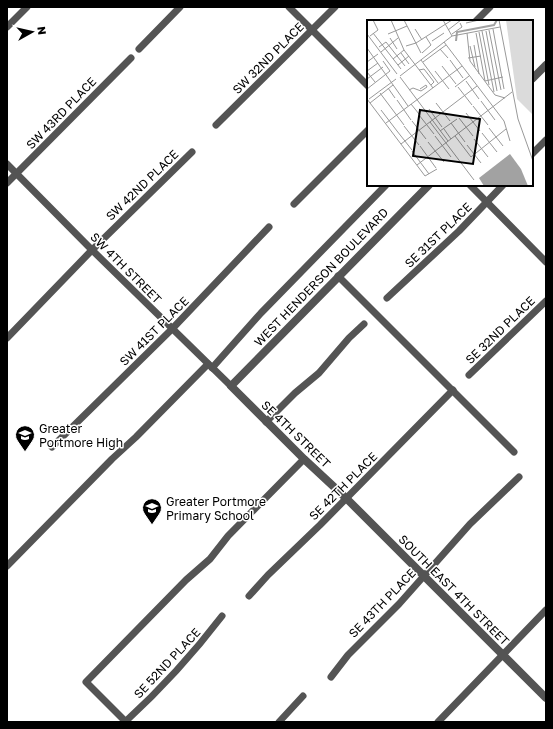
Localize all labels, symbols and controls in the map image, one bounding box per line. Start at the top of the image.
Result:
north arrow [12,12,52,52]
street label: SW 32ND PLACE [229,19,307,97]
inset map [367,20,533,186]
text: N [35,25,49,36]
street label: SW 43RD PLACE [23,74,99,152]
street label: SW 42ND PLACE [103,147,181,223]
street label: SE 31ST PLACE [401,199,475,271]
street label: WEST HENDERSON BOULEVARD [251,205,391,349]
street label: SW 4TH STREET [87,229,165,307]
street label: SW 41ST PLACE [116,293,192,369]
street label: SE 32ND PLACE [462,293,538,367]
street label: SE 4TH STREET [258,397,334,471]
place label: Greater Portmore High [39,421,123,450]
school or university icon: Greater Portmore High [14,424,36,452]
street label: SE 42TH PLACE [306,449,380,523]
place label: Greater Portmore Primary School [166,494,266,523]
school or university icon: Greater Portmore Primary School [141,497,163,525]
street label: SOUTH EAST 4TH STREET [396,532,513,649]
street label: SE 43TH PLACE [345,565,419,641]
street label: SE 52ND PLACE [131,625,203,701]

